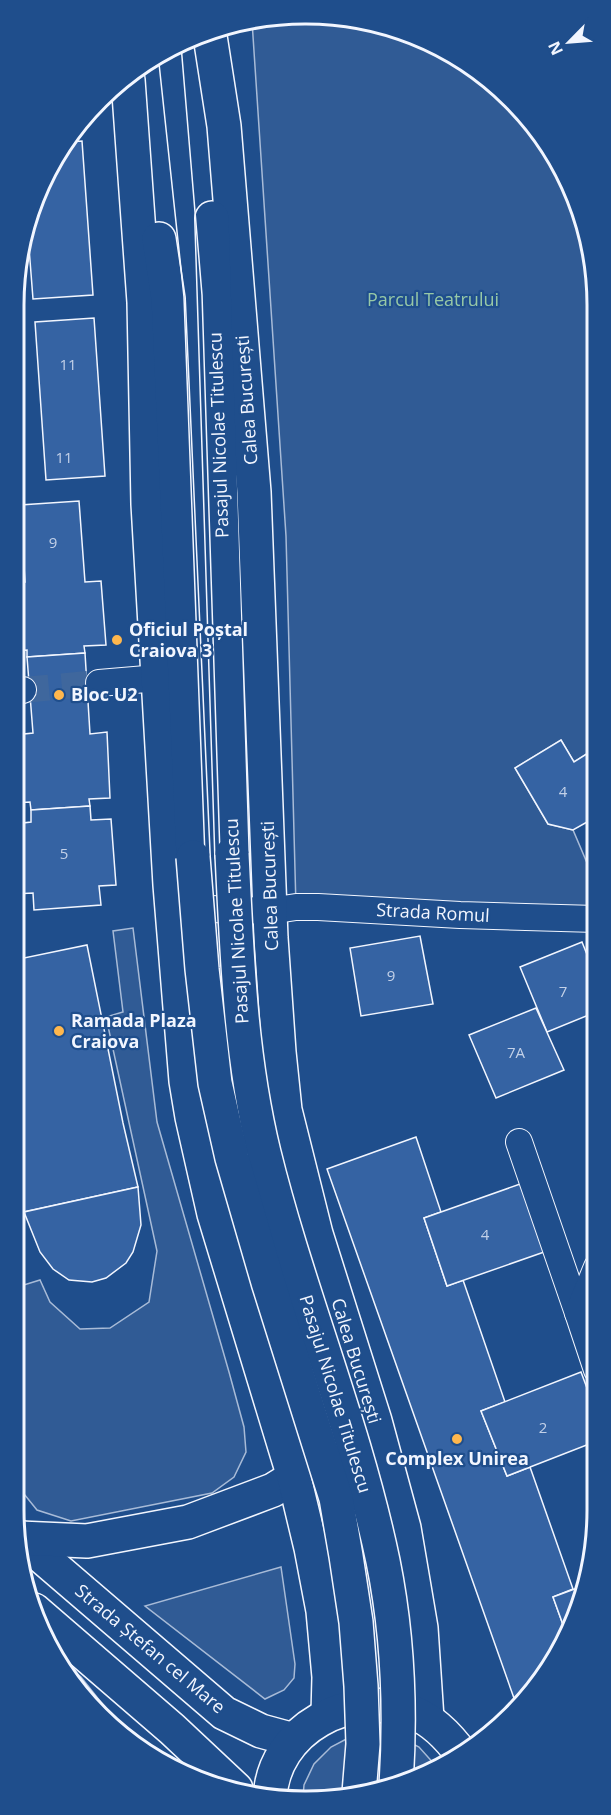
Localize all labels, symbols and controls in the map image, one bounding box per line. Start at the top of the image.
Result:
north arrow [539,12,599,72]
text: N [543,38,568,59]
park label: Parcul Teatrului [367,287,499,311]
street label: Pasajul Nicolae Titulescu [202,332,234,538]
street label: Calea București [229,334,263,466]
house number: 11 [59,354,77,374]
house number: 11 [55,447,73,467]
house number: 9 [49,532,57,552]
place label: Oficiul Poștal Craiova 3 [129,617,248,662]
marker: Oficiul Poștal Craiova 3 [110,633,124,647]
place label: Bloc U2 [71,682,138,706]
marker: Bloc U2 [52,688,66,702]
house number: 4 [559,781,568,801]
street label: Pasajul Nicolae Titulescu [219,818,253,1024]
street label: Calea București [255,821,283,951]
house number: 5 [60,843,68,863]
street label: Strada Romul [376,897,490,927]
house number: 9 [387,965,395,985]
house number: 7 [559,981,567,1001]
place label: Ramada Plaza Craiova [71,1008,197,1053]
marker: Ramada Plaza Craiova [52,1024,66,1038]
house number: 7A [507,1042,526,1062]
house number: 4 [481,1224,490,1244]
street label: Pasajul Nicolae Titulescu [294,1292,378,1496]
street label: Calea București [326,1295,387,1426]
house number: 2 [539,1417,547,1437]
marker: Complex Unirea [450,1432,464,1446]
place label: Complex Unirea [385,1446,529,1470]
street label: Strada Ștefan cel Mare [70,1578,231,1718]

